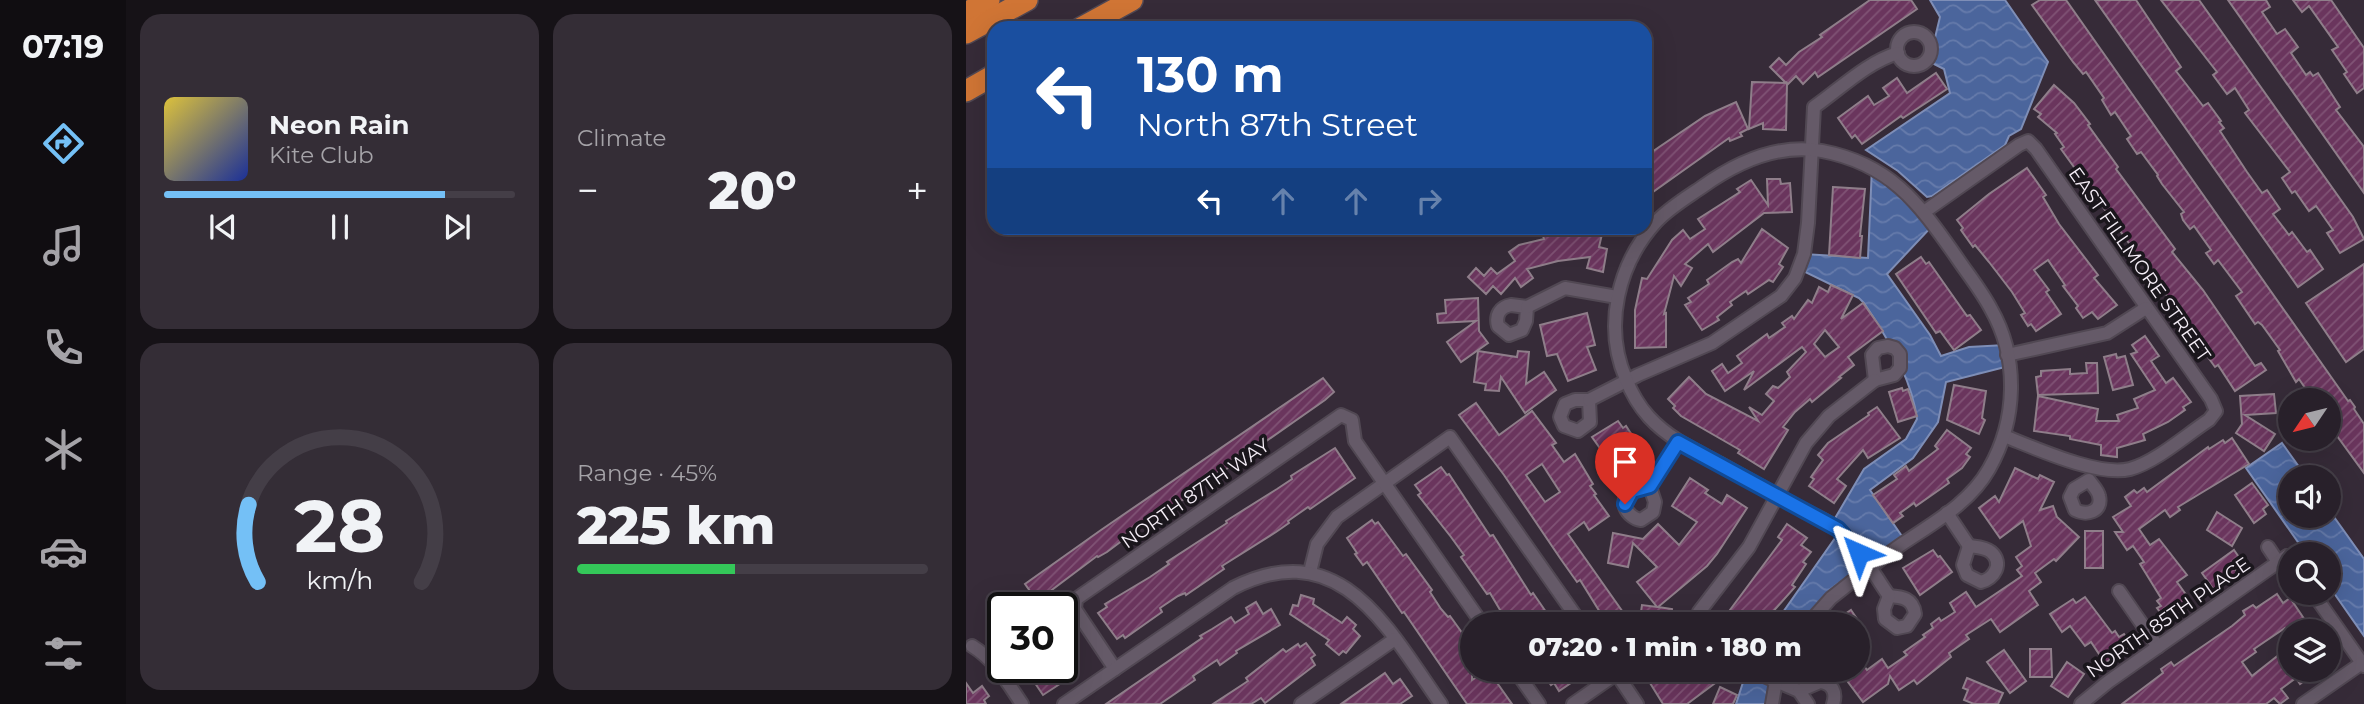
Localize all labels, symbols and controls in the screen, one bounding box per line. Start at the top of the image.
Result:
text: 07:19 [22,27,104,66]
text: 130 m [1137,45,1284,104]
icon: left [1022,49,1113,140]
text: North 87th Street [1137,105,1418,144]
text: Neon Rain [269,109,410,141]
icon: directions [39,119,88,168]
text: Climate [577,124,666,152]
text: Kite Club [269,141,374,169]
text: 20° [708,159,797,222]
street label: EAST FILLMORE STREET [2064,163,2216,366]
text: − [577,167,599,214]
text: + [906,167,928,214]
icon: left [1191,182,1229,220]
icon: ahead [1264,182,1302,220]
icon: ahead [1337,182,1375,220]
icon: right [1410,182,1448,220]
icon: previous [204,208,242,246]
icon: pause [321,208,359,246]
icon: next [438,208,476,246]
icon: music [39,221,88,270]
icon: phone [39,323,88,372]
north arrow [2278,388,2342,452]
map controls [2278,388,2341,682]
icon: climate [39,425,88,474]
pin [1595,432,1655,504]
street label: NORTH 87TH WAY [1117,433,1275,553]
icon: arrive [1606,443,1644,481]
text: Range · 45% [577,459,717,487]
button: sound [2278,465,2341,528]
text: 28 [294,483,385,571]
text: 225 km [577,494,775,557]
position arrow [1822,516,1896,590]
icon: car [39,527,88,576]
button: search [2278,542,2341,605]
street label: NORTH 85TH PLACE [2082,552,2255,683]
text: km/h [306,565,373,595]
speed limit sign: 30 [987,592,1078,683]
button: layers [2278,619,2341,682]
icon: filters [39,629,88,678]
text: 07:20 · 1 min · 180 m [1528,631,1802,663]

